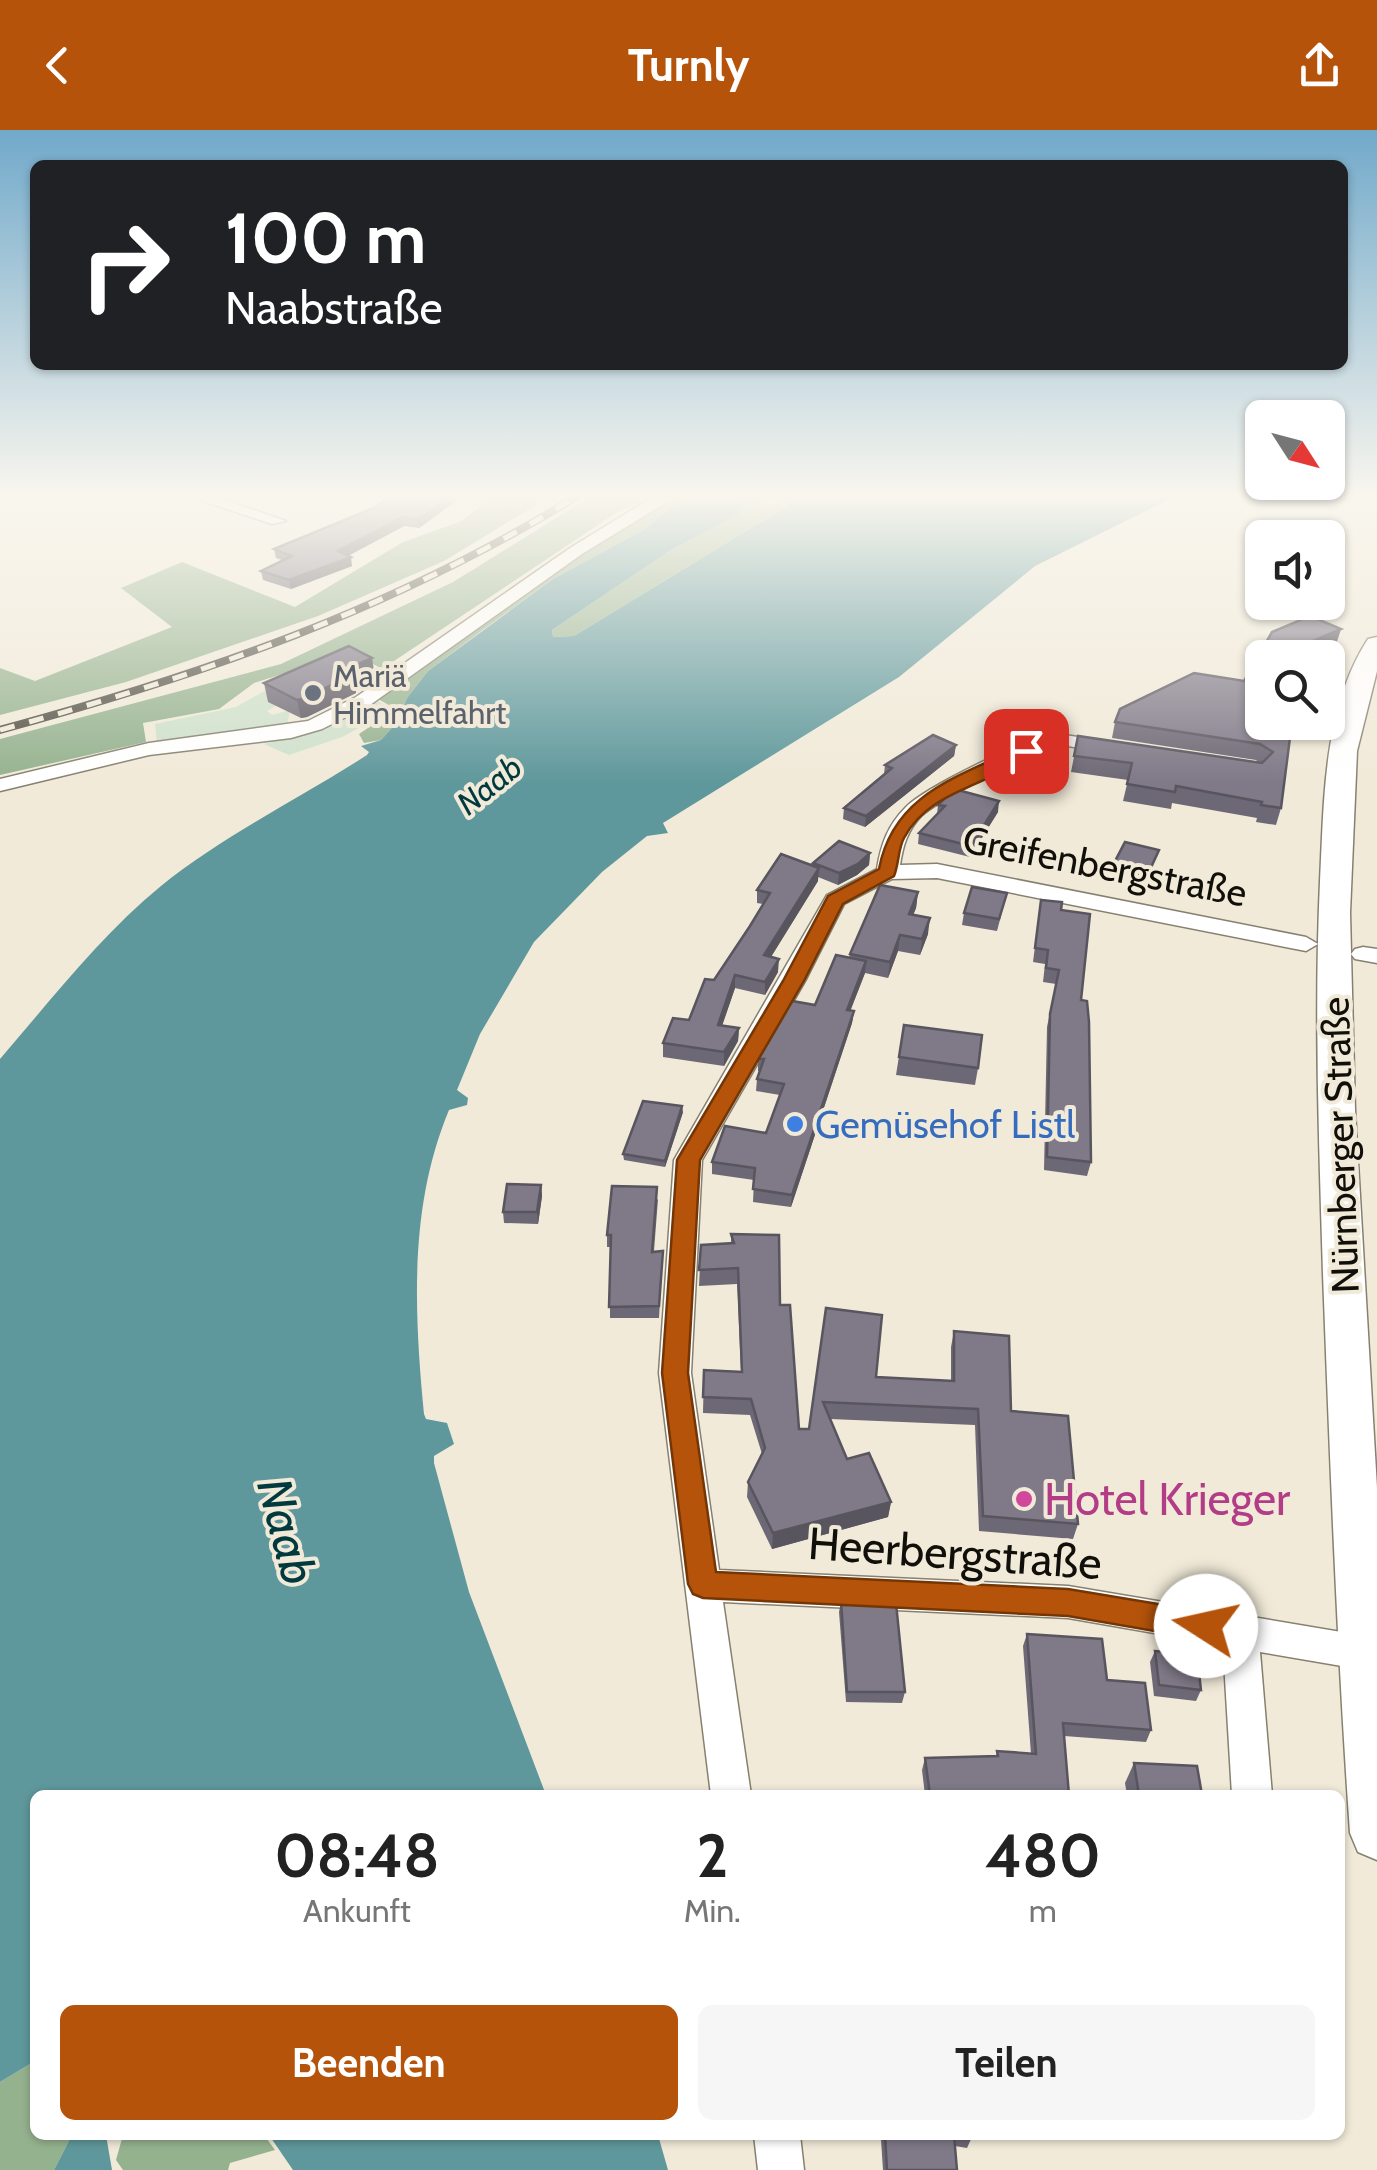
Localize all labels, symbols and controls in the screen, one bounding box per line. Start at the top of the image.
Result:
icon: back [30,38,85,93]
text: Turnly [628,38,749,92]
icon: share [1292,38,1347,93]
text: 100 m [225,195,426,281]
icon: right [60,200,190,330]
text: Naabstraße [225,281,443,335]
north arrow [1245,400,1345,500]
map controls [1245,400,1345,740]
button: sound [1245,520,1345,620]
button: search [1245,640,1345,740]
place label: Mariä Himmelfahrt [333,656,506,732]
marker: Mariä Himmelfahrt [302,682,324,704]
pin [984,709,1069,794]
icon: arrive [999,724,1054,779]
water label: Naab [449,747,529,823]
street label: Greifenbergstraße [959,815,1251,917]
street label: Nürnberger Straße [1311,996,1369,1294]
place label: Gemüsehof Listl [815,1101,1075,1148]
marker: Gemüsehof Listl [784,1113,806,1135]
water label: Naab [245,1471,329,1591]
place label: Hotel Krieger [1044,1472,1291,1526]
marker: Hotel Krieger [1013,1488,1035,1510]
street label: Heerbergstraße [807,1516,1103,1590]
position arrow [1154,1574,1258,1678]
text: 08:48 [274,1819,440,1892]
text: 2 [696,1819,728,1892]
text: 480 [985,1819,1101,1892]
text: Ankunft [303,1891,411,1930]
text: Min. [684,1891,741,1930]
text: m [1029,1891,1057,1930]
button: Beenden [60,2005,678,2120]
button: Teilen [698,2005,1315,2120]

